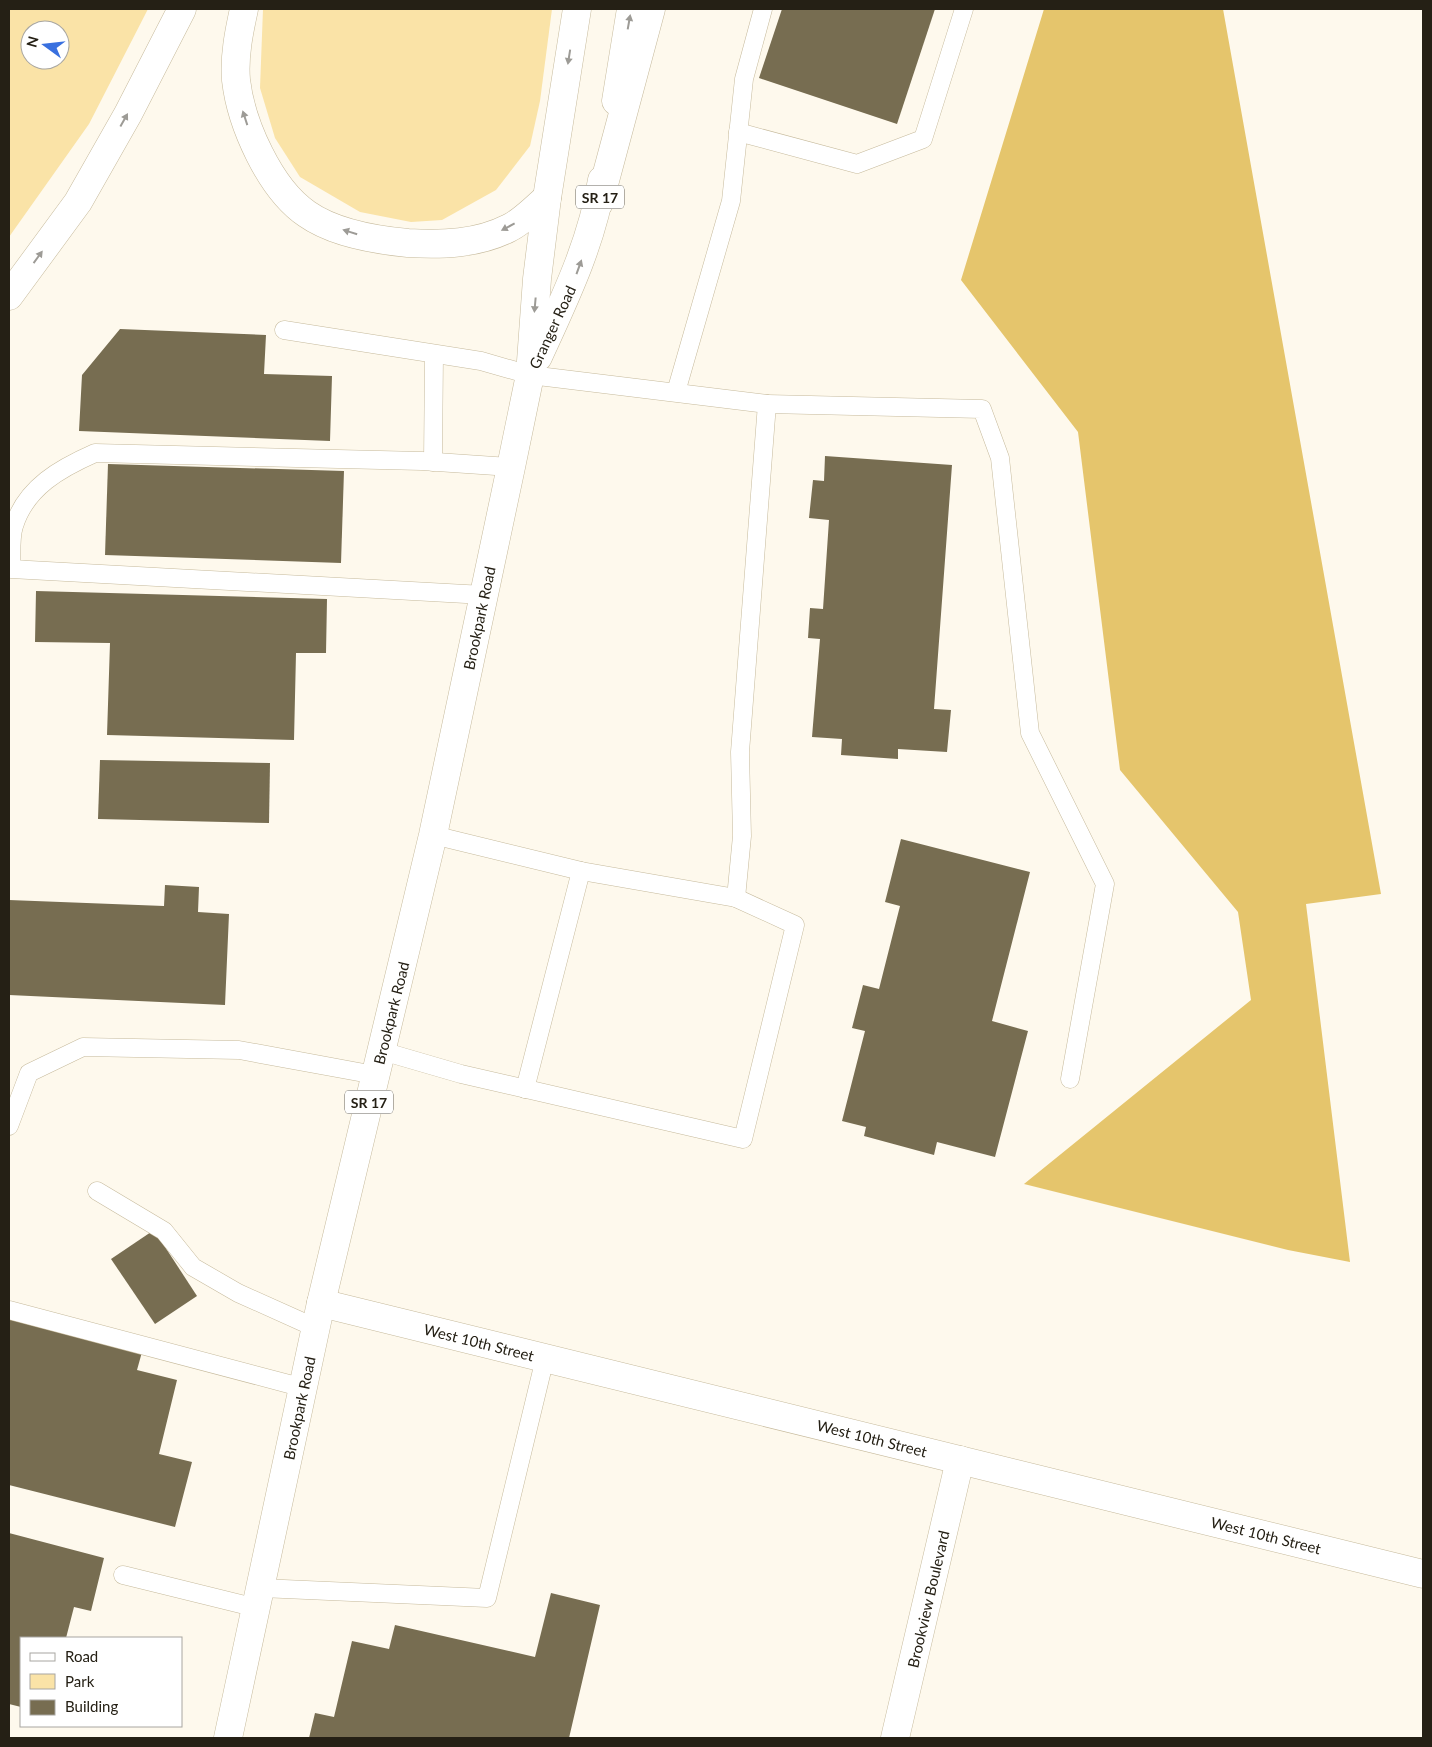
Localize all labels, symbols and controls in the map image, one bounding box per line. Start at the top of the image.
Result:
one-way arrow [625,14,633,30]
north arrow [20,20,70,70]
text: N [22,34,42,49]
one-way arrow [565,49,573,65]
one-way arrow [241,111,248,126]
one-way arrow [120,113,129,126]
road number: SR 17 [576,186,624,208]
one-way arrow [501,223,516,231]
one-way arrow [342,228,357,236]
one-way arrow [33,250,43,264]
one-way arrow [576,259,583,274]
street label: Granger Road [525,282,579,372]
one-way arrow [531,297,539,313]
street label: Brookpark Road [459,565,499,671]
street label: Brookpark Road [370,960,412,1066]
road number: SR 17 [345,1090,393,1114]
street label: West 10th Street [422,1320,536,1365]
street label: Brookpark Road [279,1355,319,1461]
street label: West 10th Street [815,1416,929,1461]
street label: West 10th Street [1209,1513,1323,1558]
street label: Brookview Boulevard [903,1529,953,1669]
legend [20,1637,182,1727]
text: Road [65,1647,98,1665]
text: Park [65,1672,95,1690]
text: Building [65,1697,118,1715]

